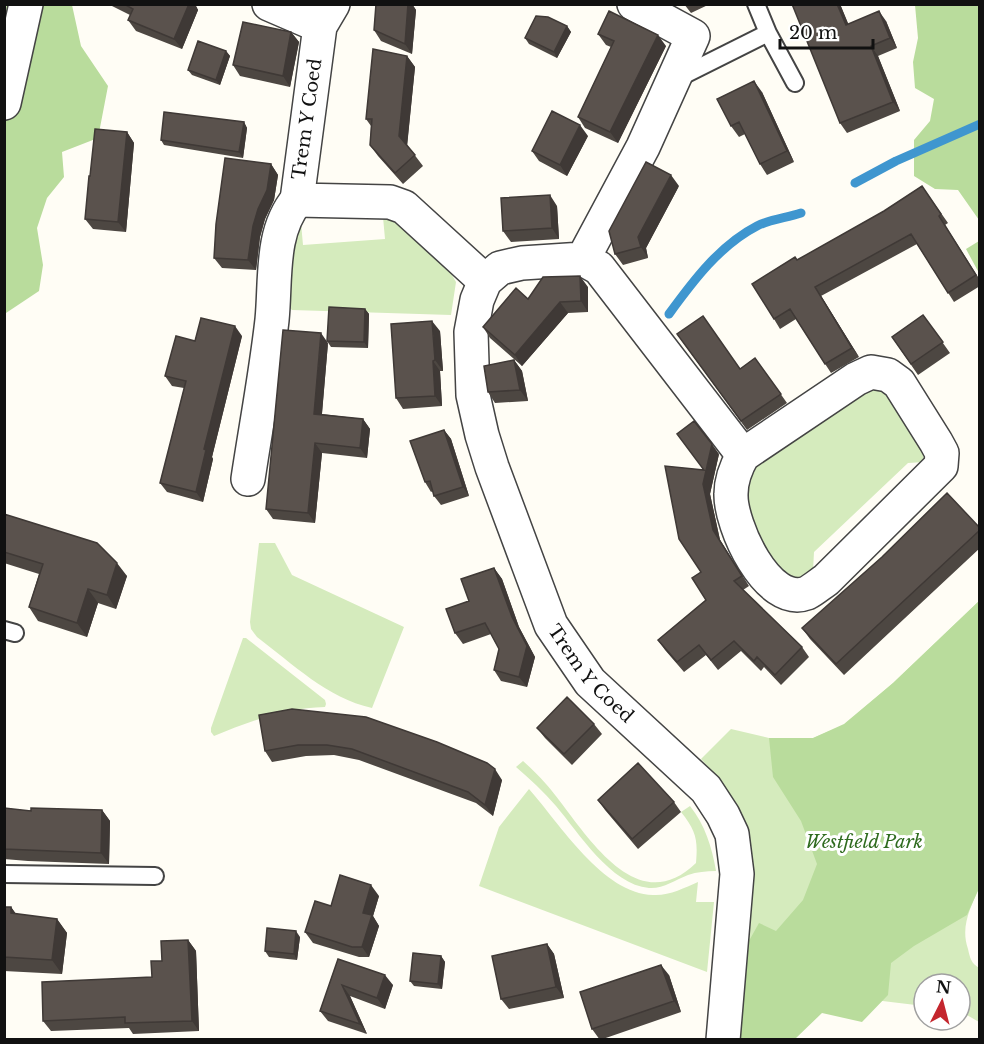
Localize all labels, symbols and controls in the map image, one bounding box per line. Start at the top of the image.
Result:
scale bar [780,12,873,50]
text: 20 m [789,22,837,44]
street label: Trem Y Coed [288,57,326,181]
street label: Trem Y Coed [543,621,638,727]
park label: Westfield Park [805,831,923,853]
north arrow [912,972,972,1032]
text: N [935,976,952,998]

